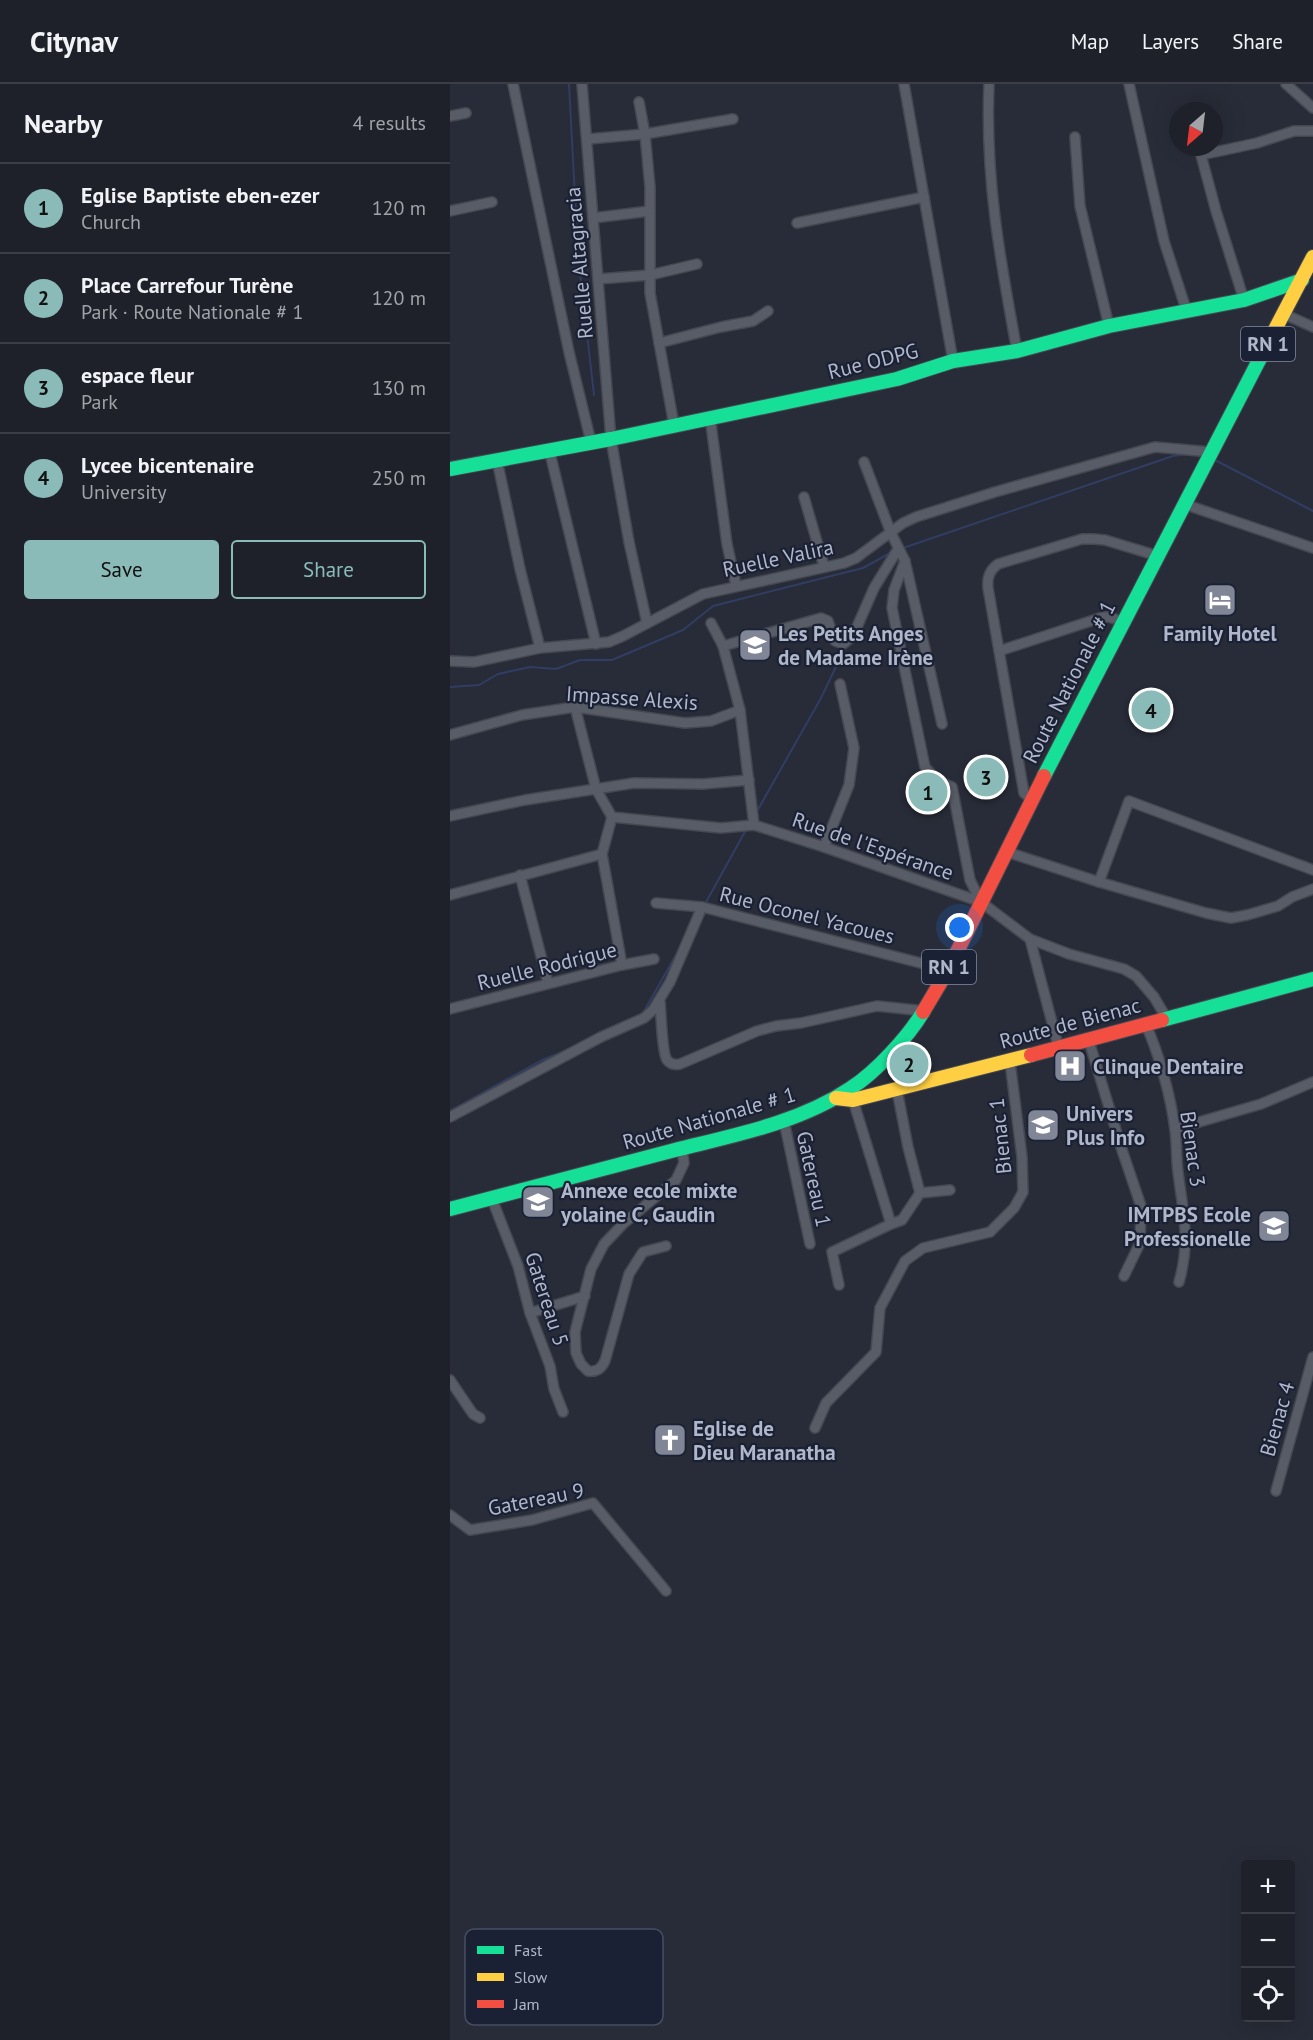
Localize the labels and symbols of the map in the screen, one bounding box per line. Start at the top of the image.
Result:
north arrow [1169,102,1223,156]
street label: Ruelle Altagracia [559,186,599,340]
road number: RN 1 [1241,327,1295,361]
street label: Rue ODPG [825,337,921,385]
street label: Ruelle Valira [720,533,836,583]
hotel icon: Family Hotel [1202,582,1238,618]
street label: Route Nationale # 1 [1016,596,1122,768]
place label: Les Petits Anges de Madame Irène [778,620,933,671]
place label: Family Hotel [1163,620,1278,647]
school or university icon: Les Petits Anges de Madame Irène [737,627,773,663]
street label: Impasse Alexis [565,680,699,716]
pin: 4 [1132,688,1170,732]
pin: 3 [966,754,1006,800]
pin: 1 [908,770,948,814]
street label: Rue de l'Espérance [789,806,957,886]
street label: Rue Oconel Yacoues [717,880,897,950]
your location [945,913,974,942]
street label: Ruelle Rodrigue [474,936,620,996]
road number: RN 1 [922,950,976,984]
street label: Route de Bienac [997,991,1143,1055]
pin: 2 [890,1042,928,1086]
hospital icon: Clinque Dentaire [1052,1048,1088,1084]
place label: Clinque Dentaire [1093,1053,1244,1080]
street label: Route Nationale # 1 [619,1080,799,1156]
street label: Bienac 1 [983,1097,1017,1175]
place label: Univers Plus Info [1066,1100,1145,1151]
school or university icon: Univers Plus Info [1025,1107,1061,1143]
street label: Bienac 3 [1174,1109,1212,1189]
street label: Gatereau 1 [791,1129,837,1229]
place label: Annexe ecole mixte yolaine C, Gaudin [560,1177,738,1228]
school or university icon: Annexe ecole mixte yolaine C, Gaudin [520,1184,556,1220]
place label: IMTPBS Ecole Professionelle [1124,1201,1251,1252]
school or university icon: IMTPBS Ecole Professionelle [1256,1208,1292,1244]
street label: Gatereau 5 [519,1249,575,1349]
street label: Bienac 4 [1253,1379,1301,1459]
place label: Eglise de Dieu Maranatha [693,1415,836,1466]
church icon: Eglise de Dieu Maranatha [652,1422,688,1458]
street label: Gatereau 9 [486,1476,586,1522]
legend [465,1929,663,2025]
text: Fast [514,1940,543,1960]
text: Slow [514,1967,548,1987]
text: Jam [513,1994,540,2014]

